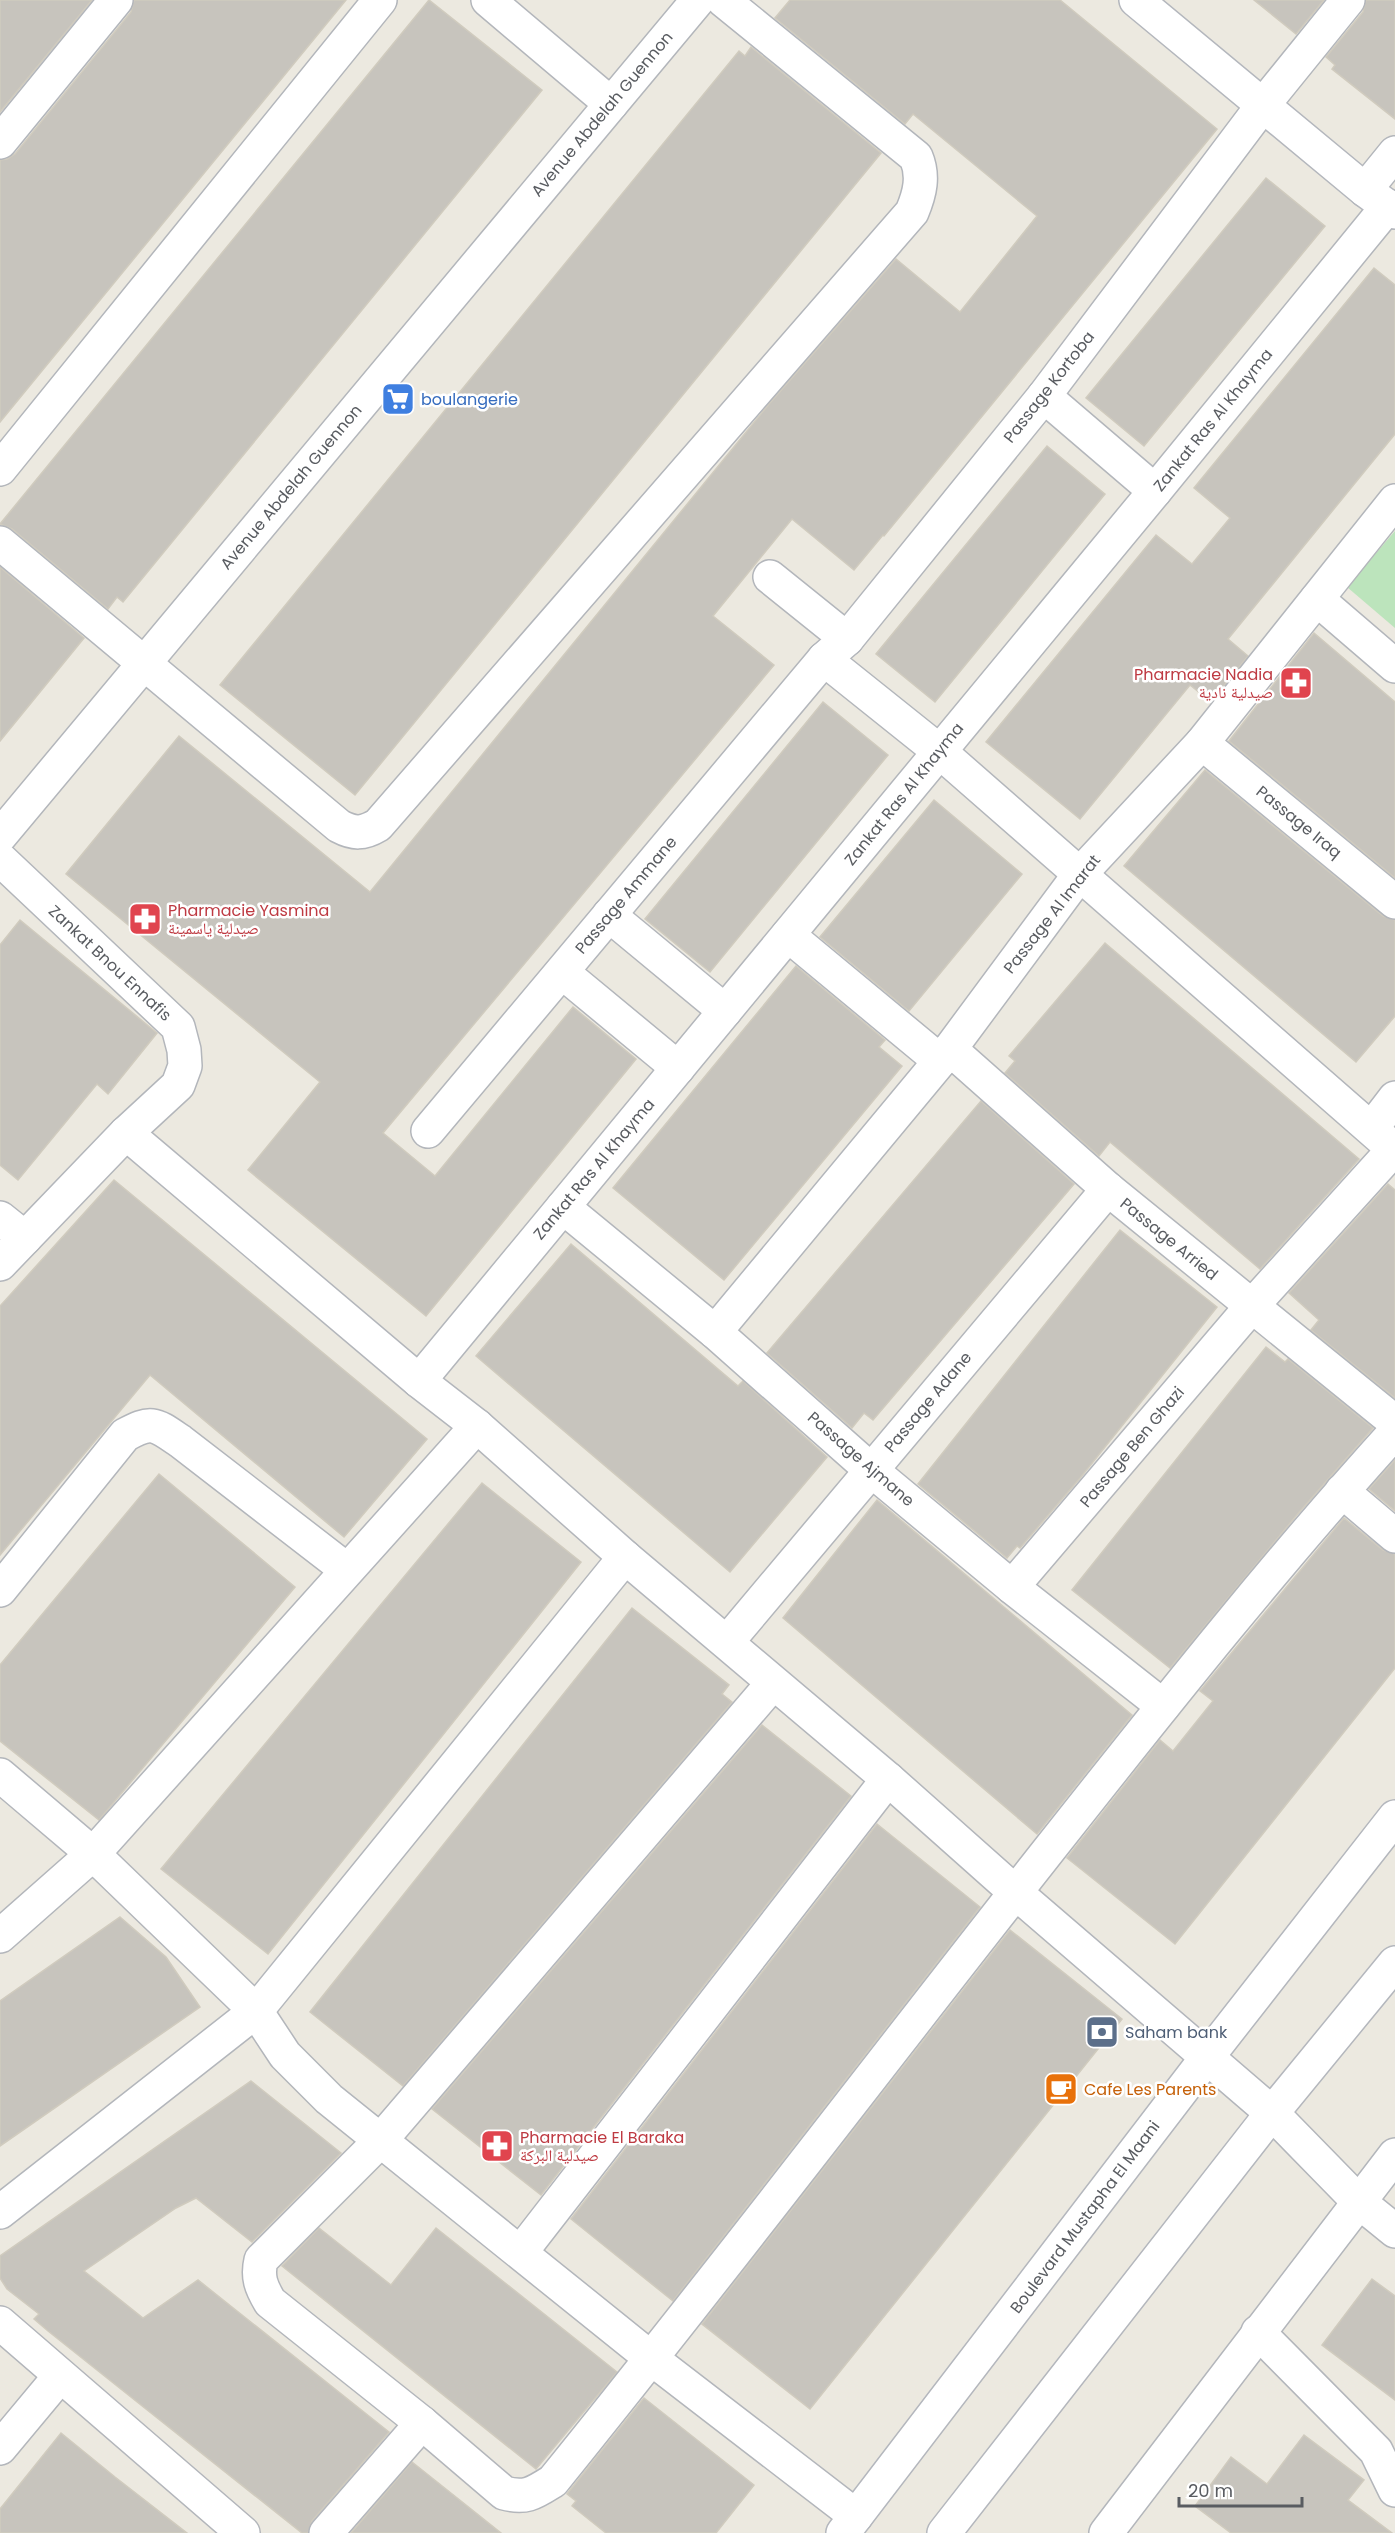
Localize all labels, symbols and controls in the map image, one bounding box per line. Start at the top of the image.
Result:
street label: Avenue Abdelah Guennon [526,26,678,202]
street label: Passage Kortoba [998,326,1100,448]
street label: Zankat Ras Al Khayma [1148,344,1278,496]
supermarket icon: boulangerie [380,381,416,417]
place label: boulangerie [421,388,518,411]
street label: Avenue Abdelah Guennon [215,399,367,575]
place label: Pharmacie Nadia صيدلية نادية [1134,663,1273,704]
pharmacy icon: Pharmacie Nadia صيدلية نادية [1278,665,1314,701]
street label: Zankat Ras Al Khayma [839,718,969,870]
street label: Passage Iraq [1251,780,1347,864]
street label: Passage Ammane [570,831,682,959]
street label: Passage Al Imarat [998,849,1106,978]
place label: Pharmacie Yasmina صيدلية ياسمينة [168,899,329,940]
street label: Zankat Bnou Ennafis [43,900,177,1026]
pharmacy icon: Pharmacie Yasmina صيدلية ياسمينة [127,901,163,937]
street label: Zankat Ras Al Khayma [528,1093,660,1245]
street label: Passage Arried [1115,1192,1223,1286]
street label: Passage Adane [879,1347,977,1457]
street label: Passage Ben Ghazi [1074,1382,1190,1512]
street label: Passage Ajmane [803,1406,919,1512]
bank icon: Saham bank [1084,2014,1120,2050]
place label: Saham bank [1125,2021,1228,2044]
cafe icon: Cafe Les Parents [1043,2071,1079,2107]
place label: Cafe Les Parents [1084,2078,1216,2101]
street label: Boulevard Mustapha El Maani [1005,2116,1165,2318]
place label: Pharmacie El Baraka صيدلية البركة [520,2126,684,2167]
pharmacy icon: Pharmacie El Baraka صيدلية البركة [479,2128,515,2164]
scale bar [1179,2470,1302,2508]
text: 20 m [1188,2478,1233,2503]

